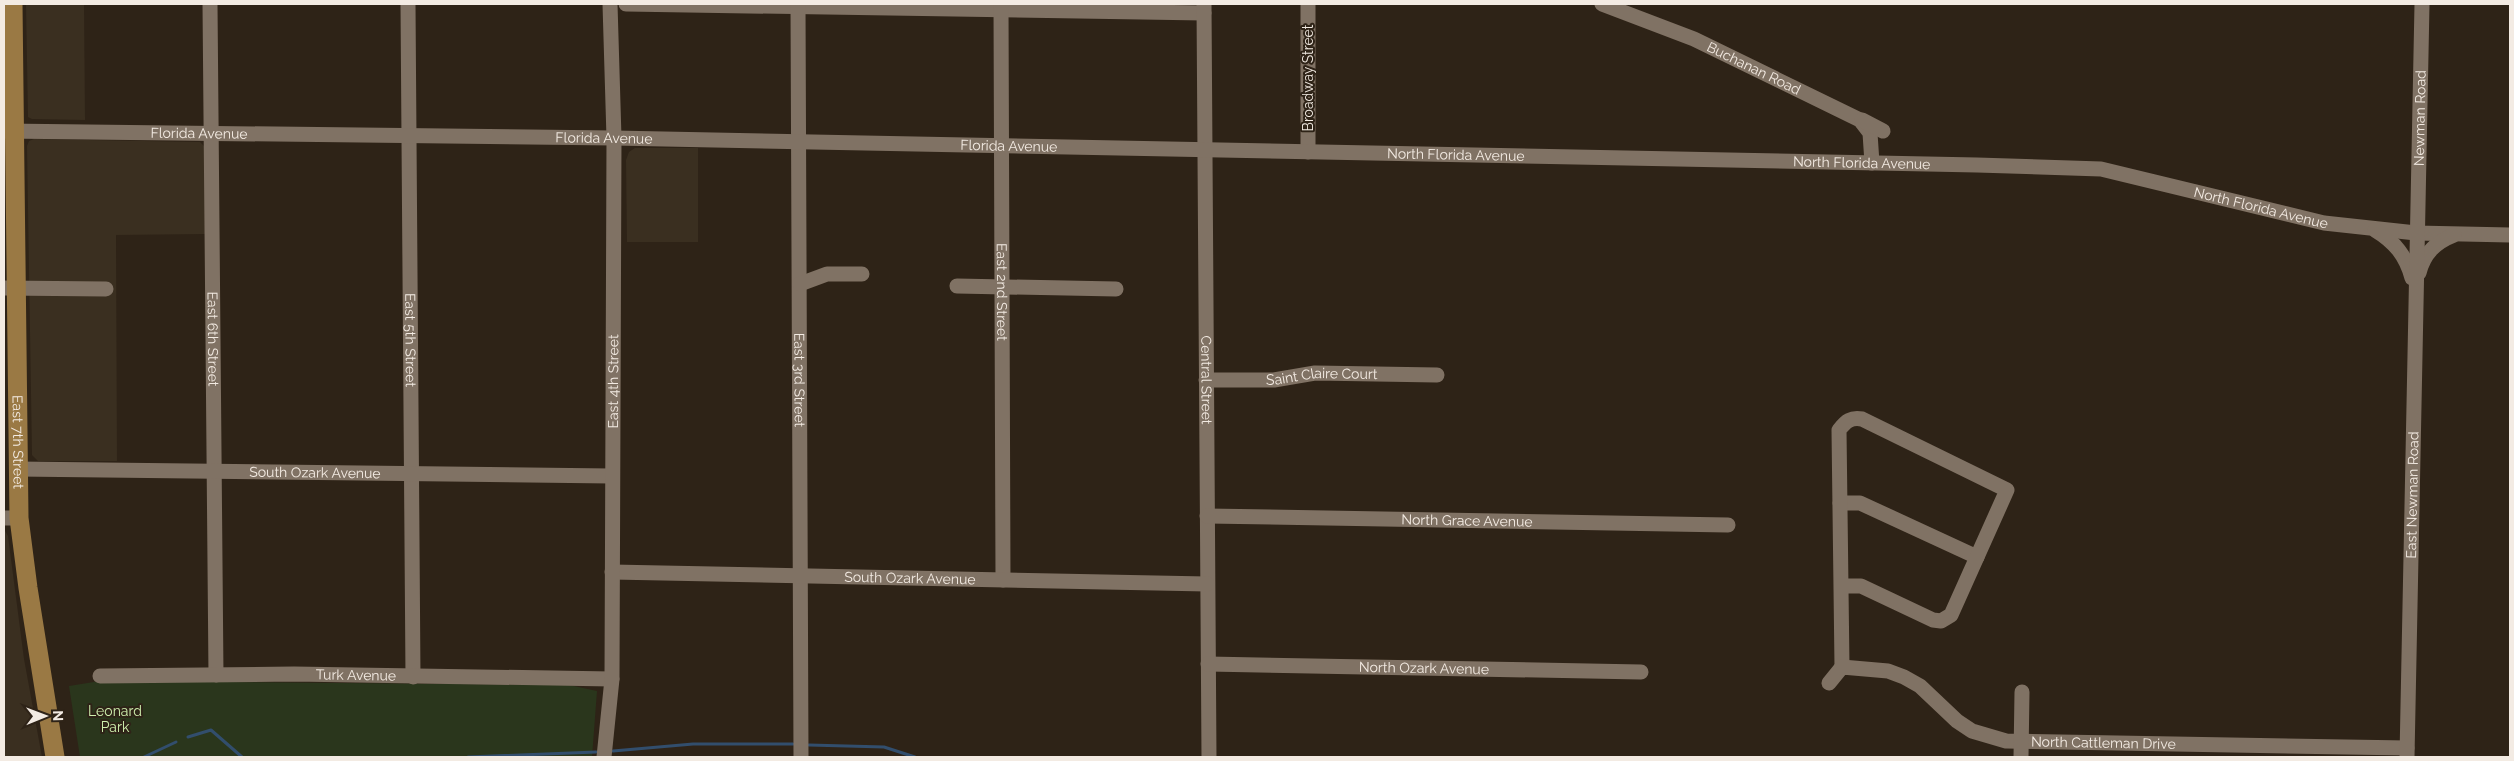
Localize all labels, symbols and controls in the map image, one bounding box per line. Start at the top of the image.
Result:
street label: Broadway Street [1300,24,1316,131]
street label: Buchanan Road [1704,39,1803,98]
street label: Newman Road [2411,70,2429,166]
street label: Florida Avenue [150,125,248,142]
street label: Florida Avenue [555,129,653,147]
street label: Florida Avenue [960,137,1058,155]
street label: North Florida Avenue [1387,145,1525,164]
street label: North Florida Avenue [1793,153,1931,172]
street label: North Florida Avenue [2192,184,2330,232]
street label: East 2nd Street [994,243,1010,341]
street label: East 6th Street [205,291,221,387]
street label: East 5th Street [402,293,419,387]
street label: East 3rd Street [791,333,808,428]
street label: East 4th Street [605,334,621,429]
street label: Central Street [1198,335,1215,425]
street label: Saint Claire Court [1266,365,1378,388]
street label: East 7th Street [10,395,27,489]
street label: East Newman Road [2403,431,2421,559]
street label: South Ozark Avenue [249,464,381,481]
street label: North Grace Avenue [1401,511,1533,530]
street label: South Ozark Avenue [844,569,976,587]
street label: North Ozark Avenue [1359,659,1489,677]
street label: Turk Avenue [316,666,396,684]
north arrow [20,691,70,741]
park label: Leonard Park [88,703,142,735]
text: N [50,710,66,721]
street label: North Cattleman Drive [2031,733,2176,752]

